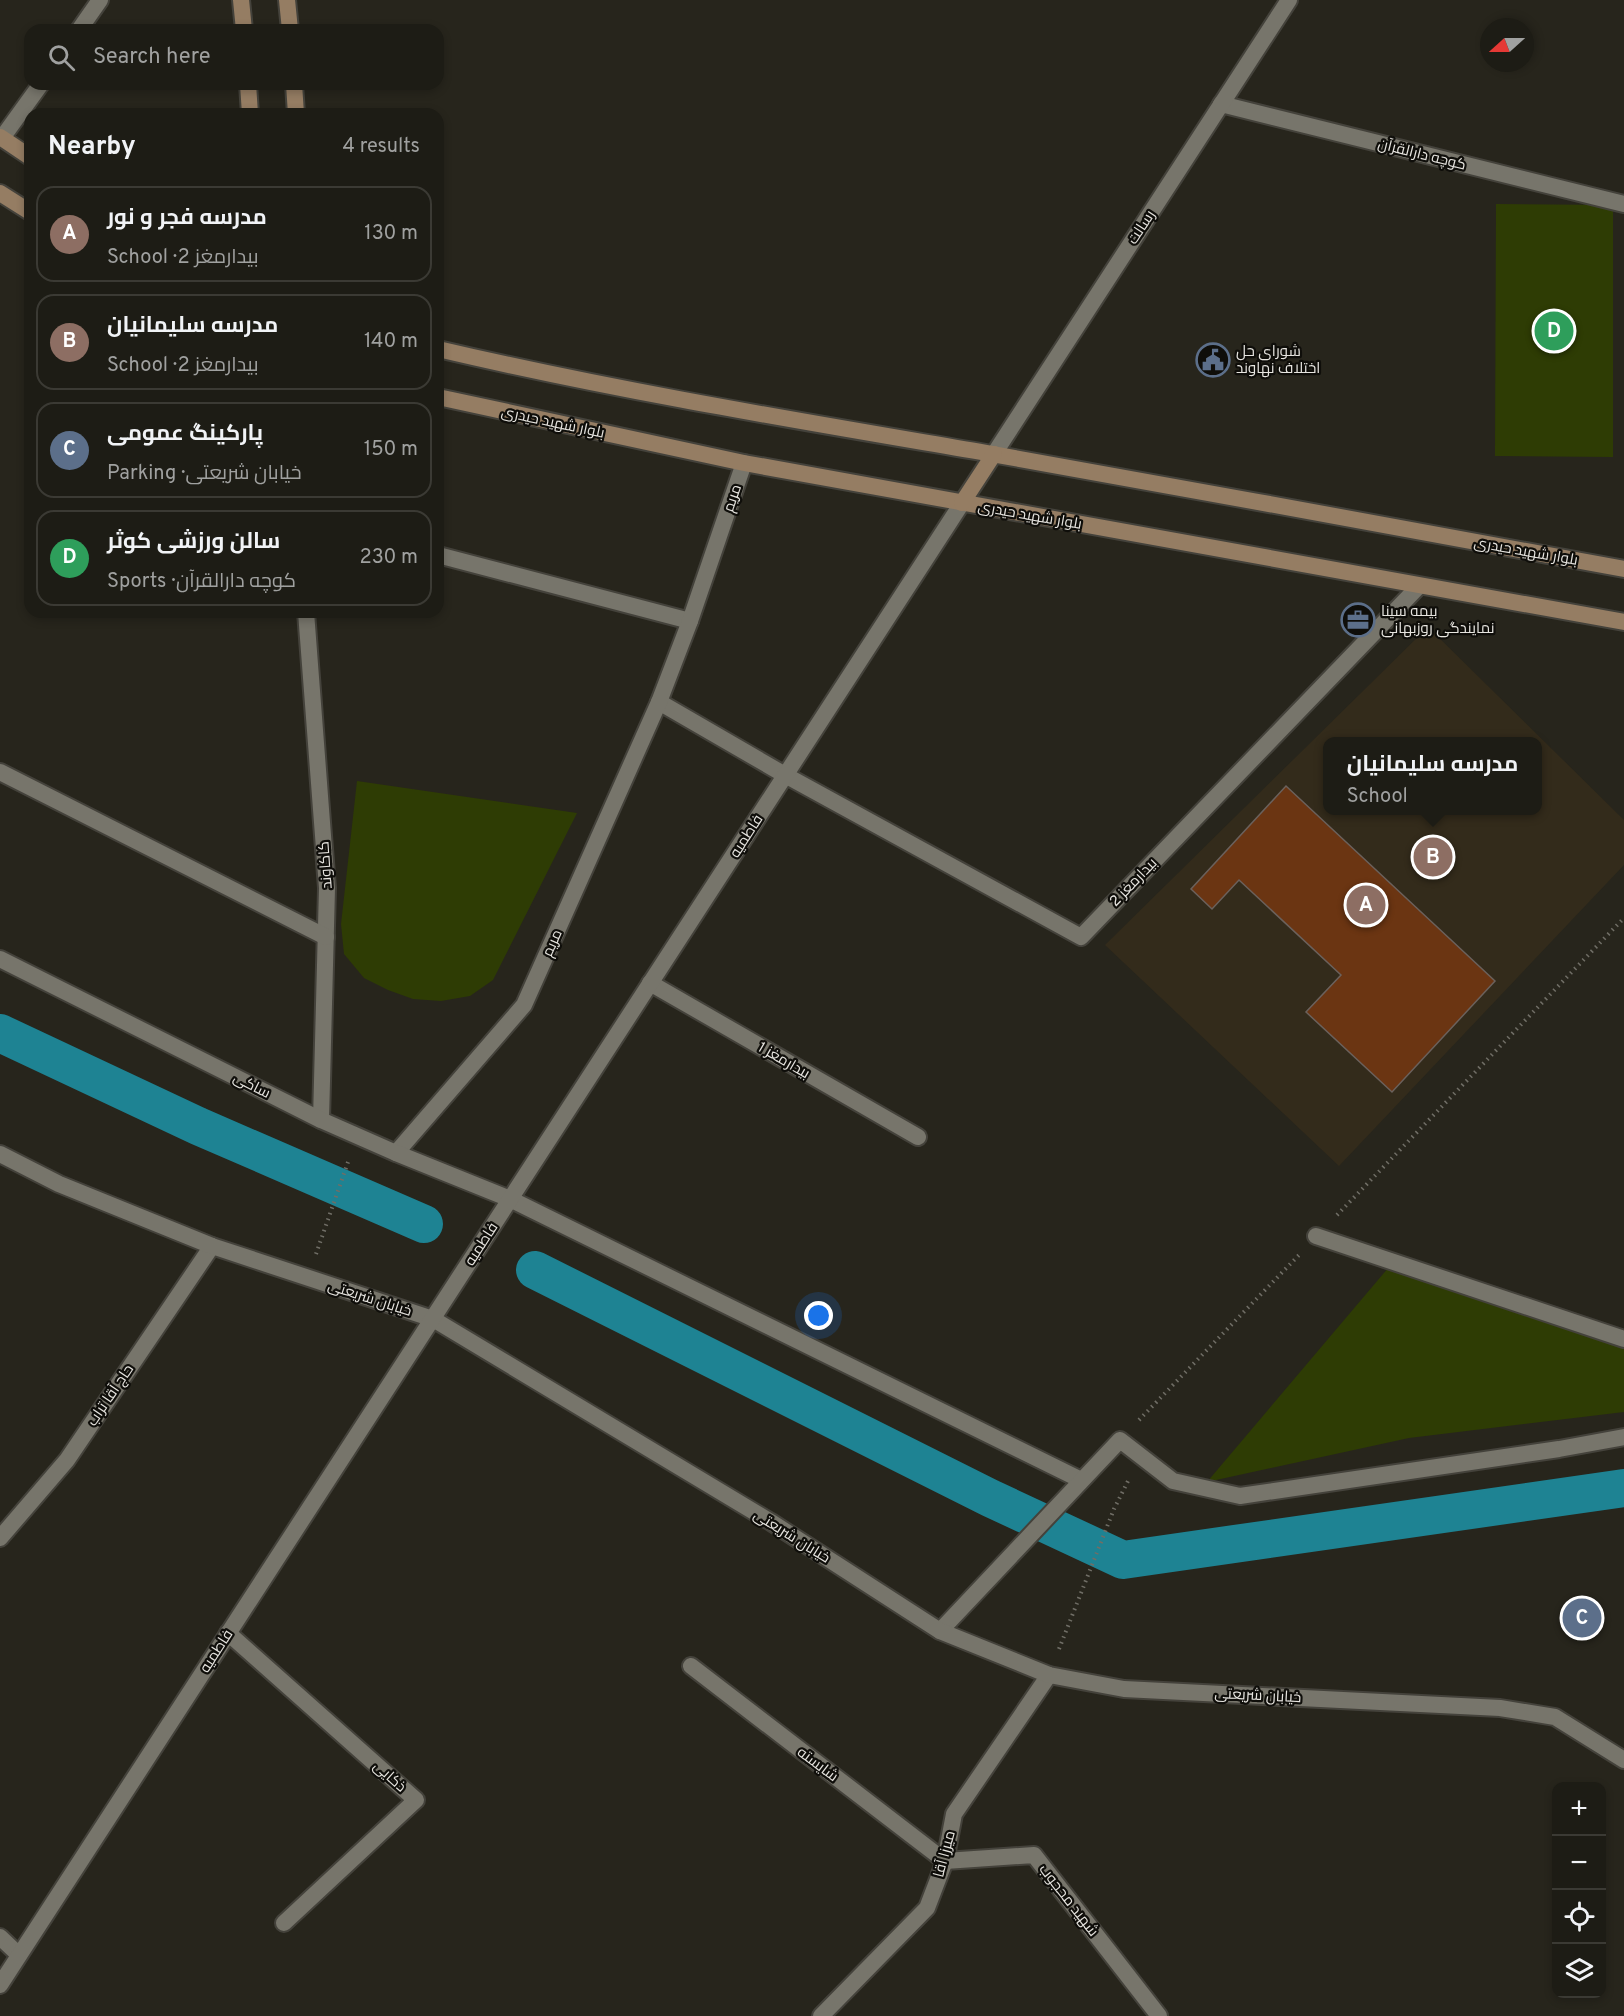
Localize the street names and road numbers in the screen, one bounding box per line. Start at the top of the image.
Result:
street label: کوچه دارالقرآن [1376,135,1468,176]
street label: رسالت [1124,207,1160,249]
street label: بلوار شهید حیدری [499,403,606,444]
street label: مریم [720,482,747,515]
street label: بلوار شهید حیدری [976,498,1083,535]
street label: بلوار شهید حیدری [1472,534,1579,571]
street label: فاطمیه [726,812,768,862]
street label: کاکاوند [315,840,338,889]
street label: بیدارمغز 2 [1106,855,1162,912]
street label: مریم [539,927,568,960]
street label: بیدارمغز 1 [754,1039,813,1084]
street label: ساکی [229,1069,273,1104]
street label: فاطمیه [461,1220,503,1270]
street label: خیابان شریعتی [325,1277,414,1322]
street label: حاج آقا تراب [84,1361,139,1430]
street label: خیابان شریعتی [749,1506,833,1568]
street label: فاطمیه [196,1627,238,1677]
street label: خیابان شریعتی [1214,1685,1302,1708]
street label: شایسته [793,1744,842,1787]
street label: ذکایی [368,1757,410,1797]
street label: میرزا آقا [930,1829,961,1880]
street label: شهید محجوب [1034,1861,1102,1941]

